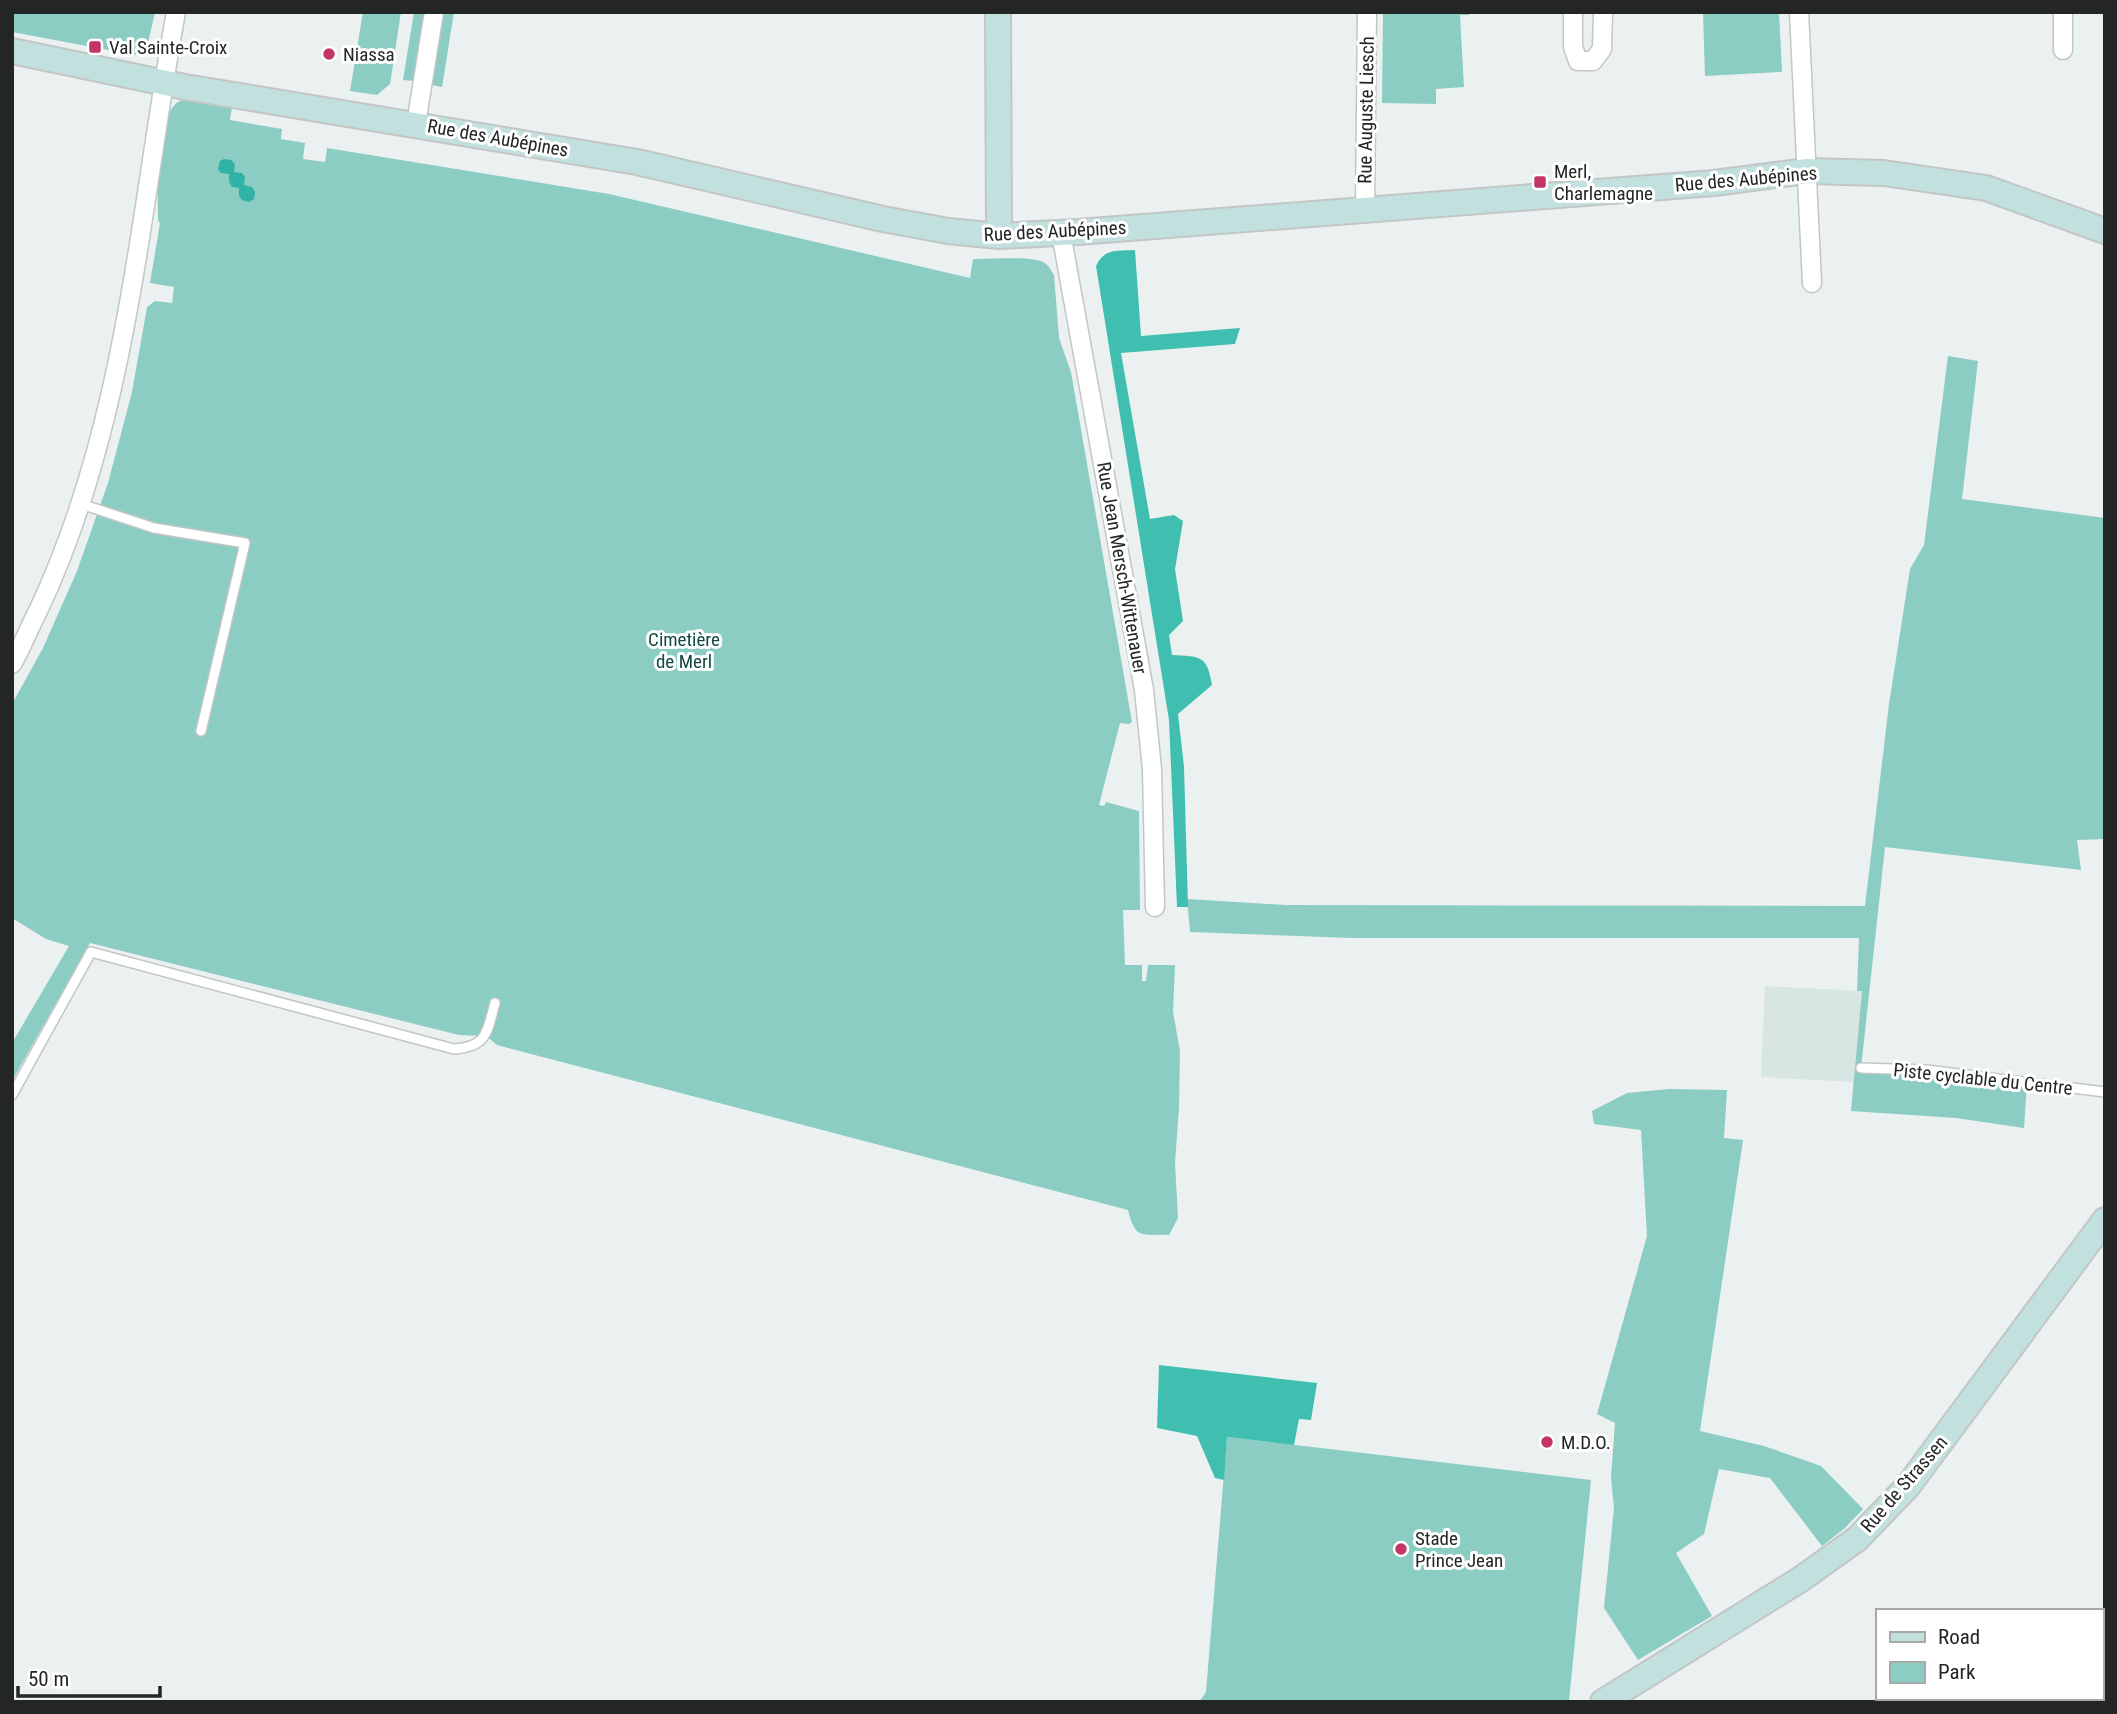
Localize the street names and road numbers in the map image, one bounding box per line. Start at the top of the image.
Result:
street label: Rue Auguste Liesch [1353,36,1379,184]
street label: Rue des Aubépines [426,114,570,162]
street label: Rue des Aubépines [1674,161,1818,197]
street label: Rue des Aubépines [983,216,1127,246]
street label: Rue Jean Mersch-Wittenauer [1092,460,1152,676]
street label: Piste cyclable du Centre [1892,1058,2074,1100]
street label: Rue de Strassen [1856,1431,1952,1537]

